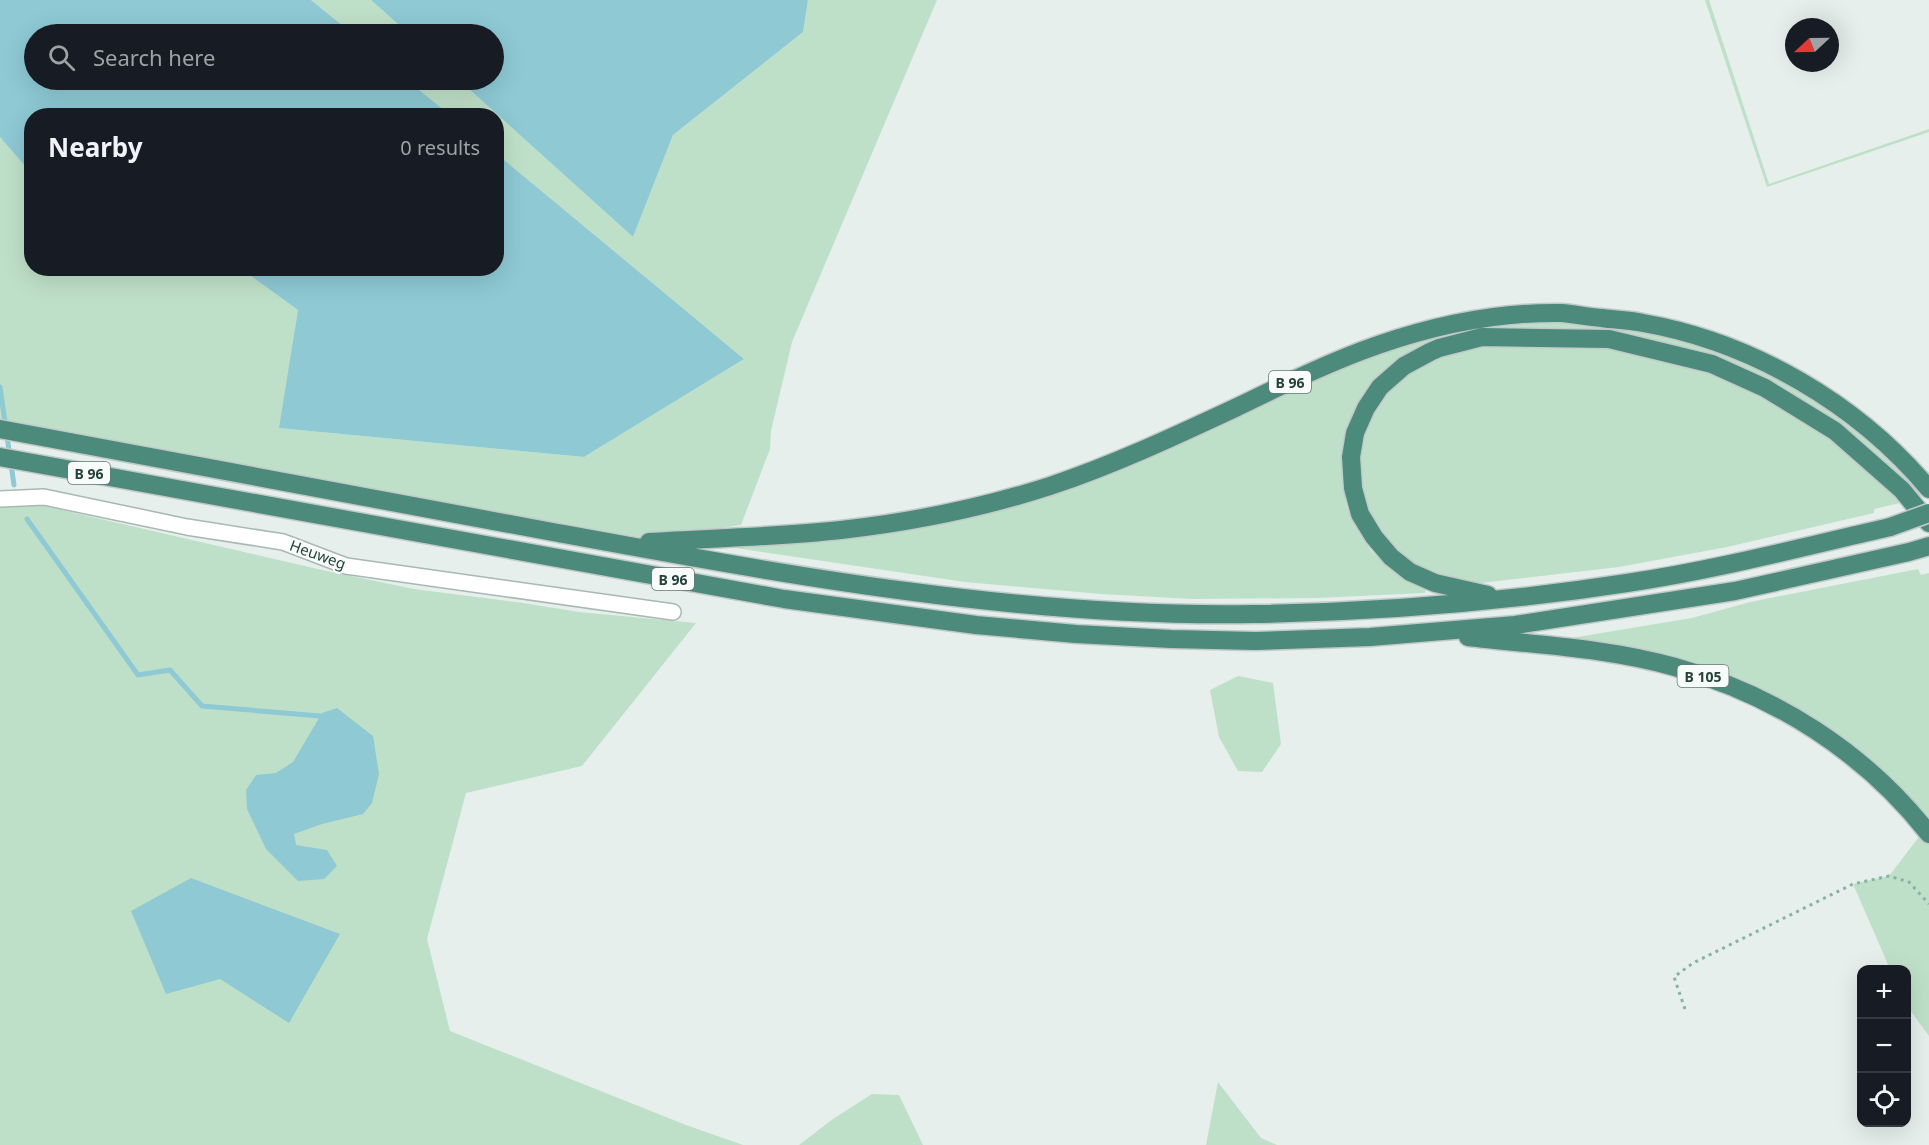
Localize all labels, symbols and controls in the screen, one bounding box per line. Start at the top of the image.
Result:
north arrow [1785,18,1839,72]
search box [24,24,504,90]
icon: search [45,41,78,74]
text: Search here [93,42,215,72]
text: Nearby [48,129,143,165]
text: 0 results [400,134,480,161]
road number: B 96 [1269,371,1311,393]
road number: B 96 [68,462,110,484]
street label: Heuweg [287,535,349,573]
road number: B 96 [652,568,694,590]
road number: B 105 [1678,665,1728,687]
map controls [1857,965,1911,1127]
button: + [1857,965,1911,1019]
button: − [1857,1019,1911,1073]
button: locate [1857,1073,1911,1127]

